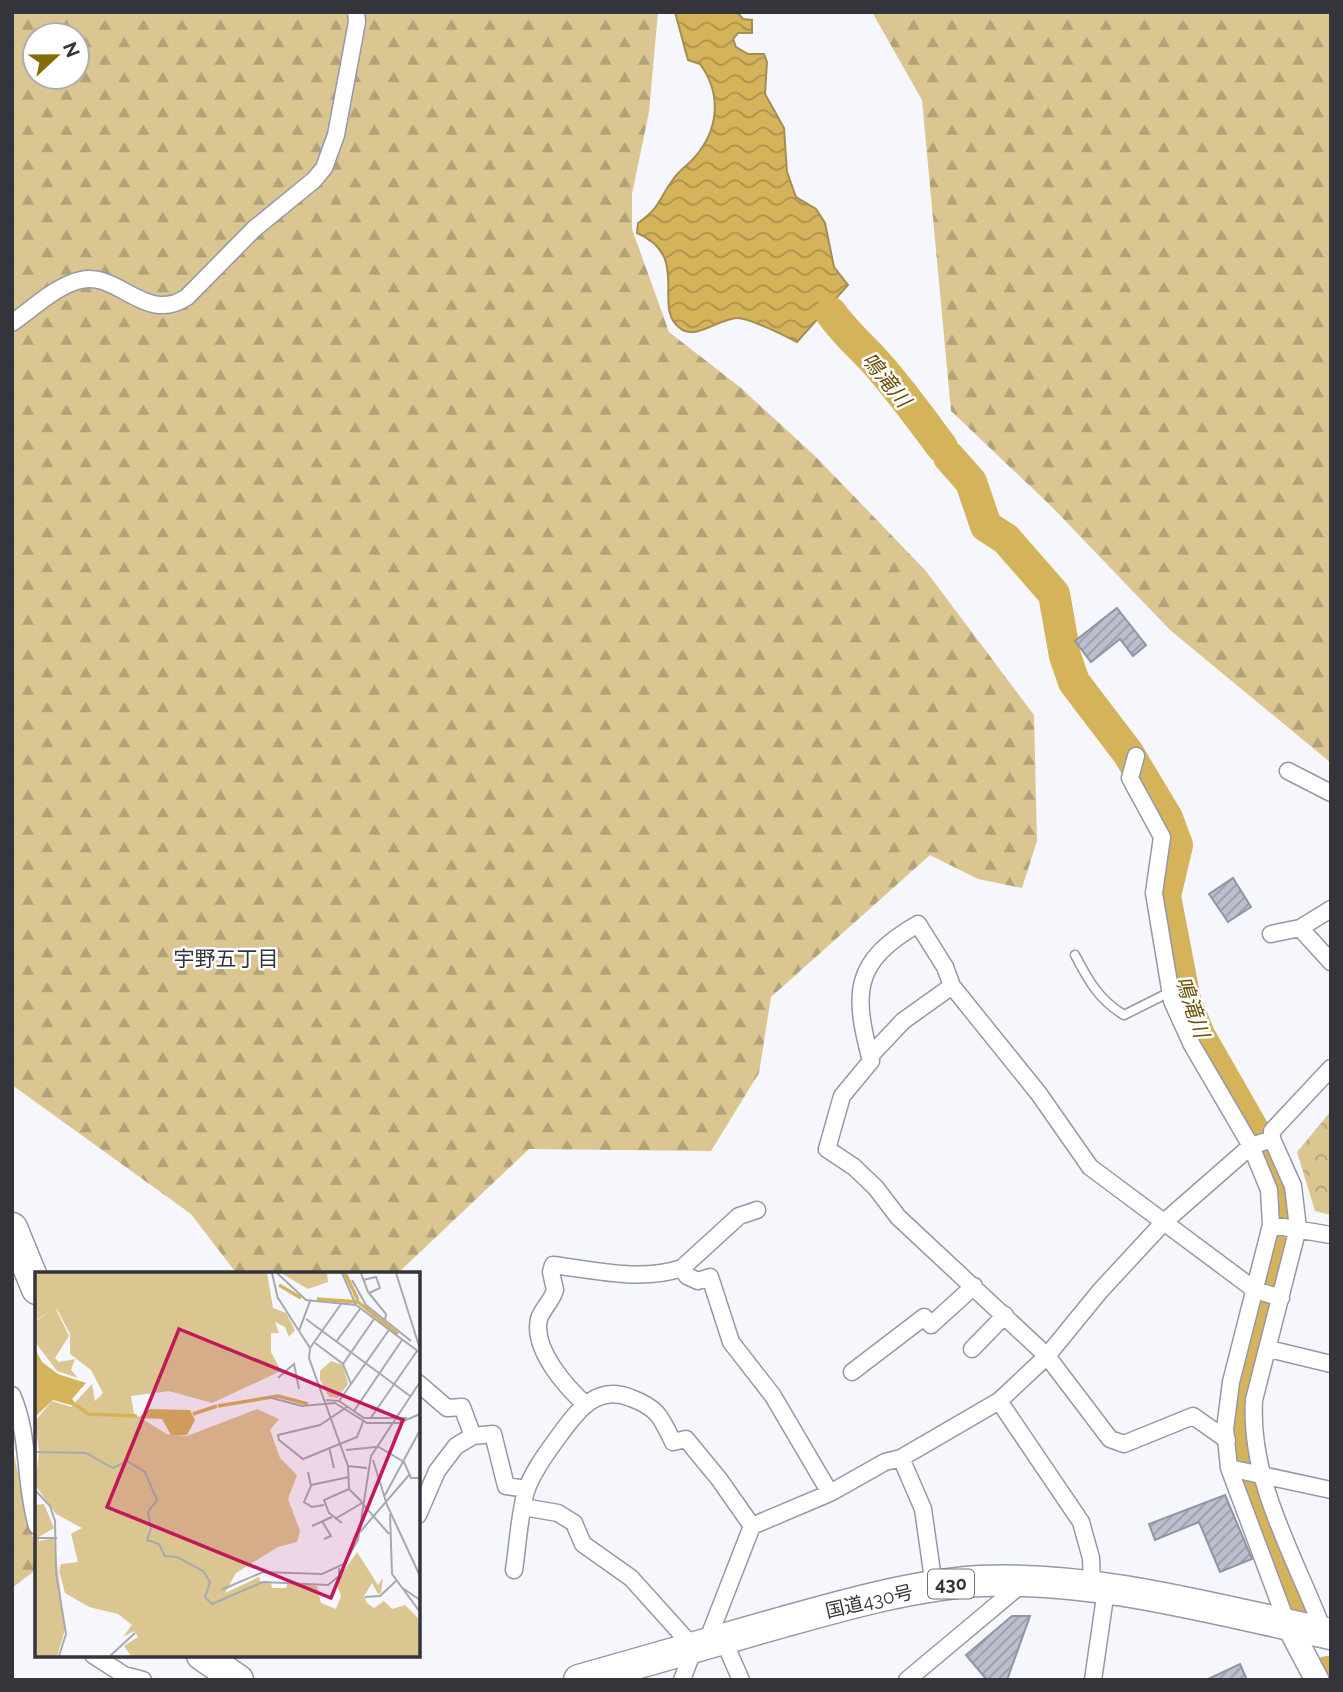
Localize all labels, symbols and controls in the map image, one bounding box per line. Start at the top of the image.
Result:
north arrow [21,21,91,91]
text: N [59,39,85,60]
water label: 鳴滝川 [857,347,917,414]
district label: 宇野五丁目 [174,946,279,971]
water label: 鳴滝川 [1170,973,1215,1043]
inset map [35,1272,420,1657]
road number: 430 [928,1569,974,1598]
street label: 国道430号 [823,1580,915,1622]

